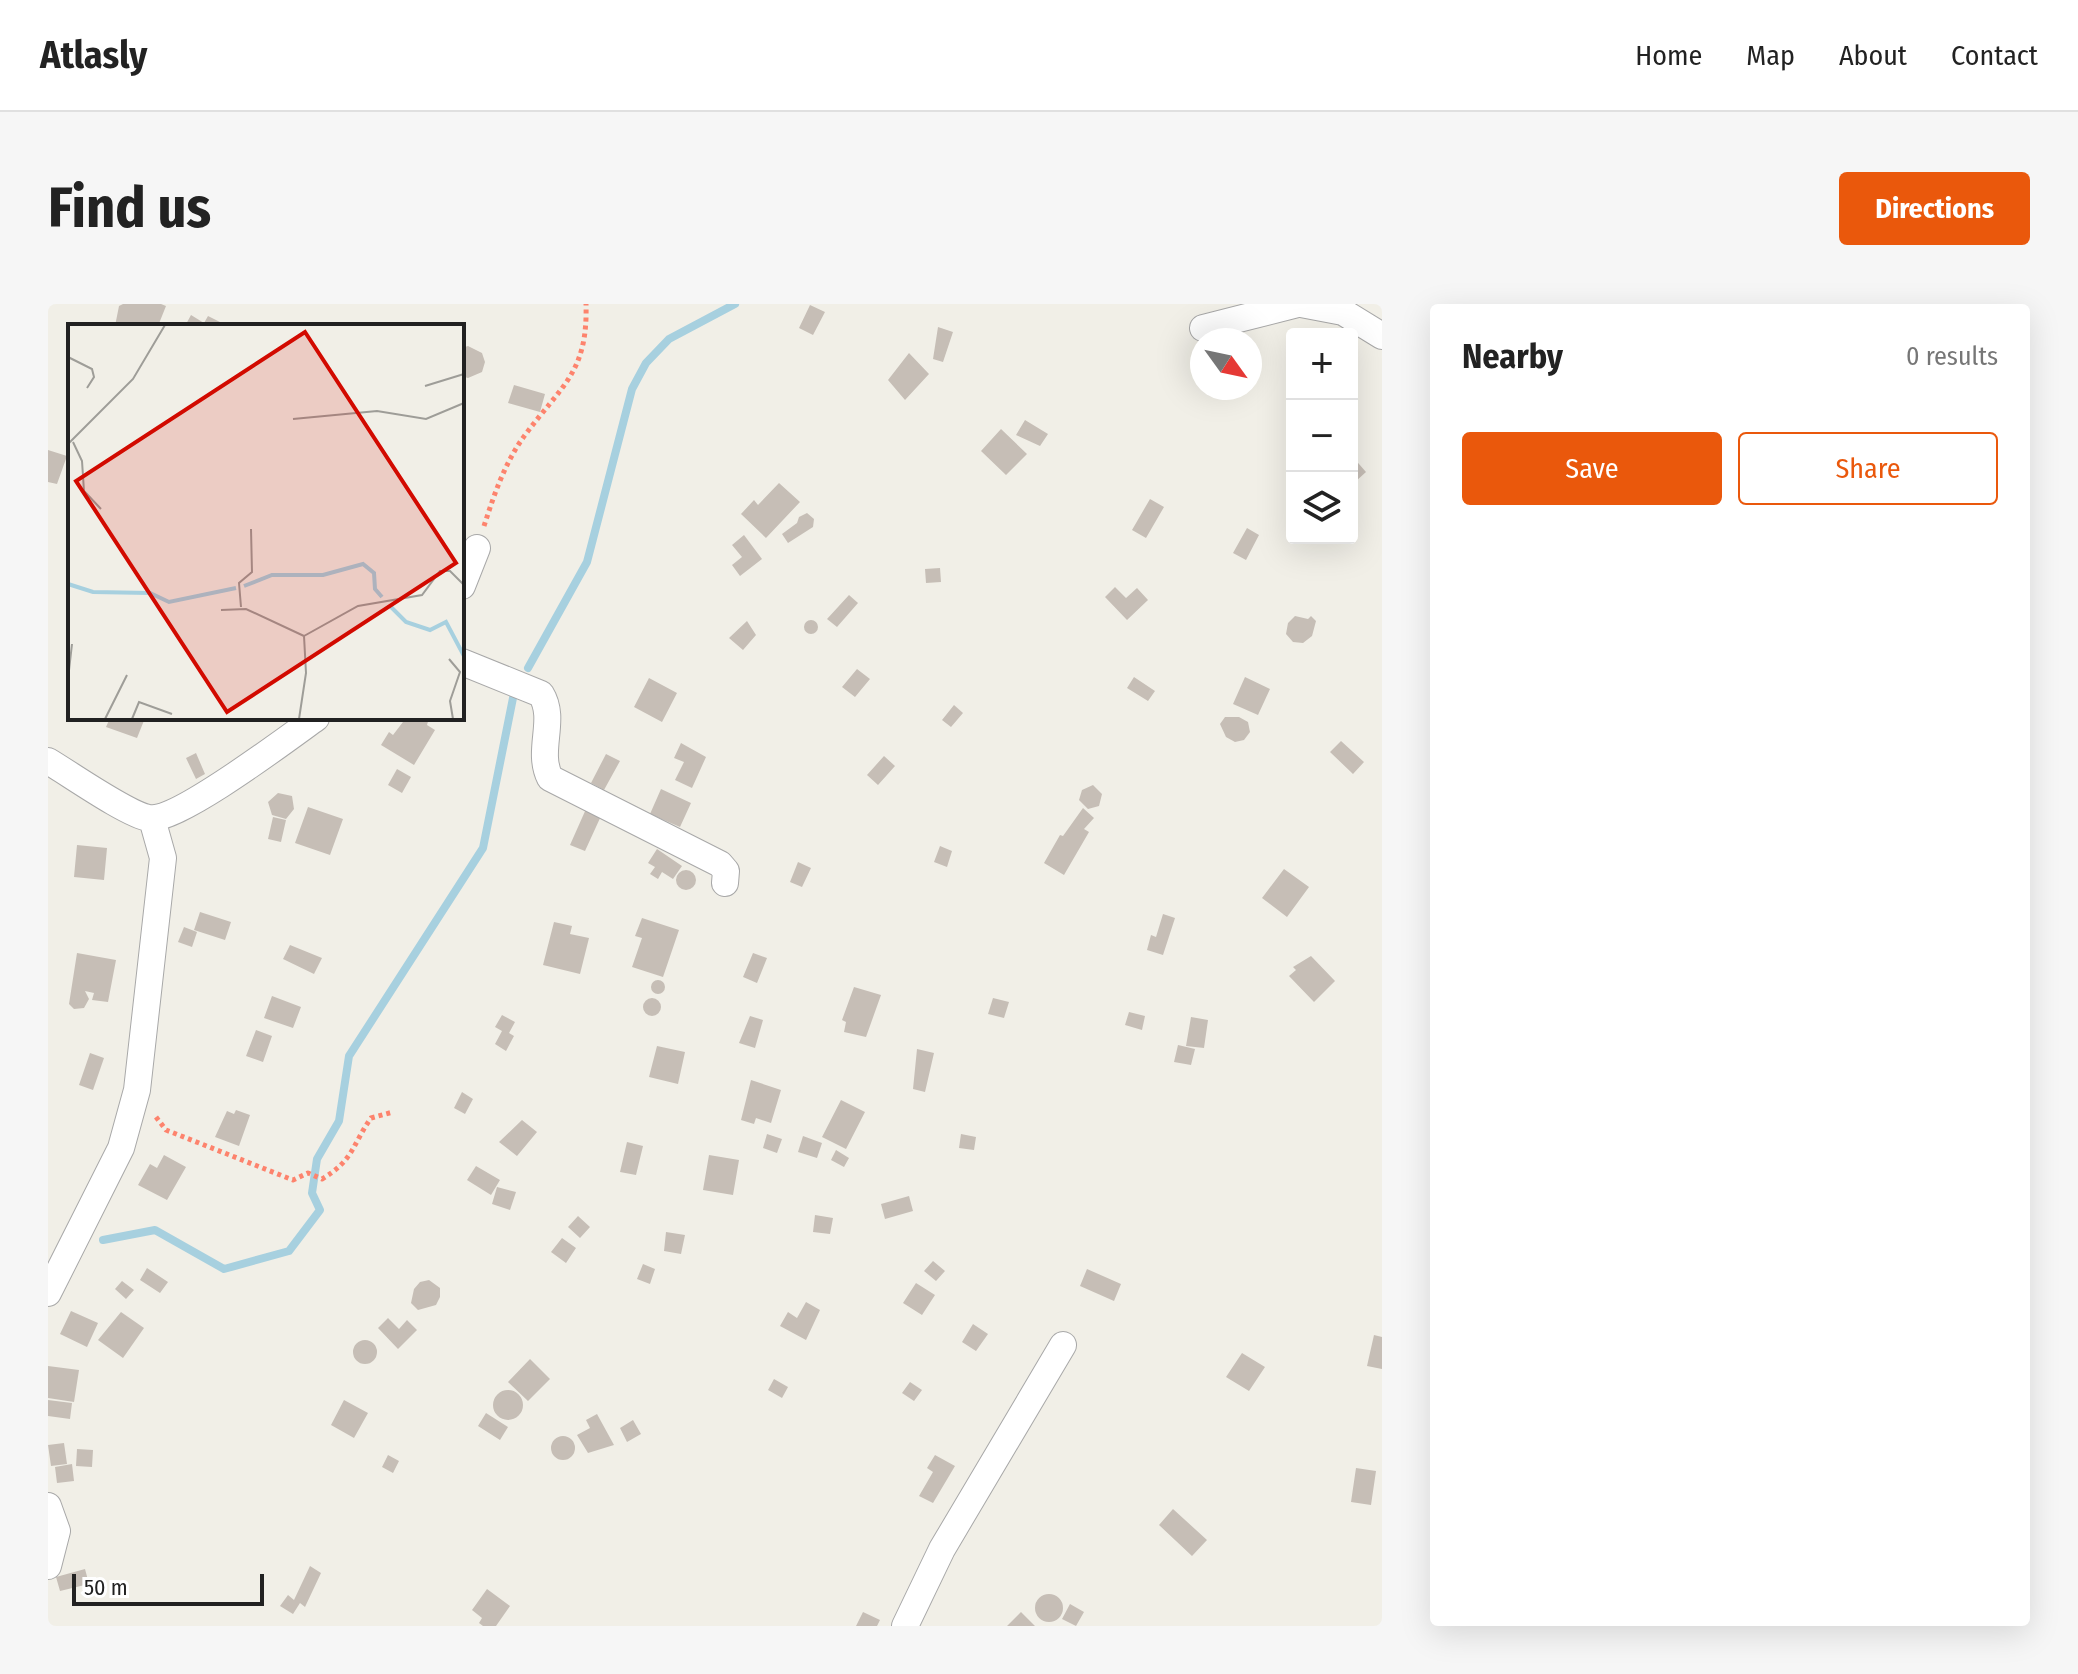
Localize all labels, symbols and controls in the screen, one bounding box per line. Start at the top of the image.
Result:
text: Atlasly [40,32,147,78]
text: Home [1635,39,1702,72]
text: Map [1746,39,1795,72]
text: About [1839,39,1907,72]
text: Contact [1951,39,2038,72]
button: Directions [1839,172,2030,245]
text: Find us [48,175,211,242]
inset map [68,324,464,720]
north arrow [1190,328,1262,400]
map controls [1286,328,1358,544]
button: + [1286,328,1358,400]
text: Nearby [1462,336,1563,377]
text: 0 results [1906,341,1998,372]
button: − [1286,400,1358,472]
button: Save [1462,432,1722,505]
button: Share [1738,432,1998,505]
button: layers [1286,472,1358,544]
scale bar [72,1570,264,1606]
text: 50 m [84,1574,128,1601]

